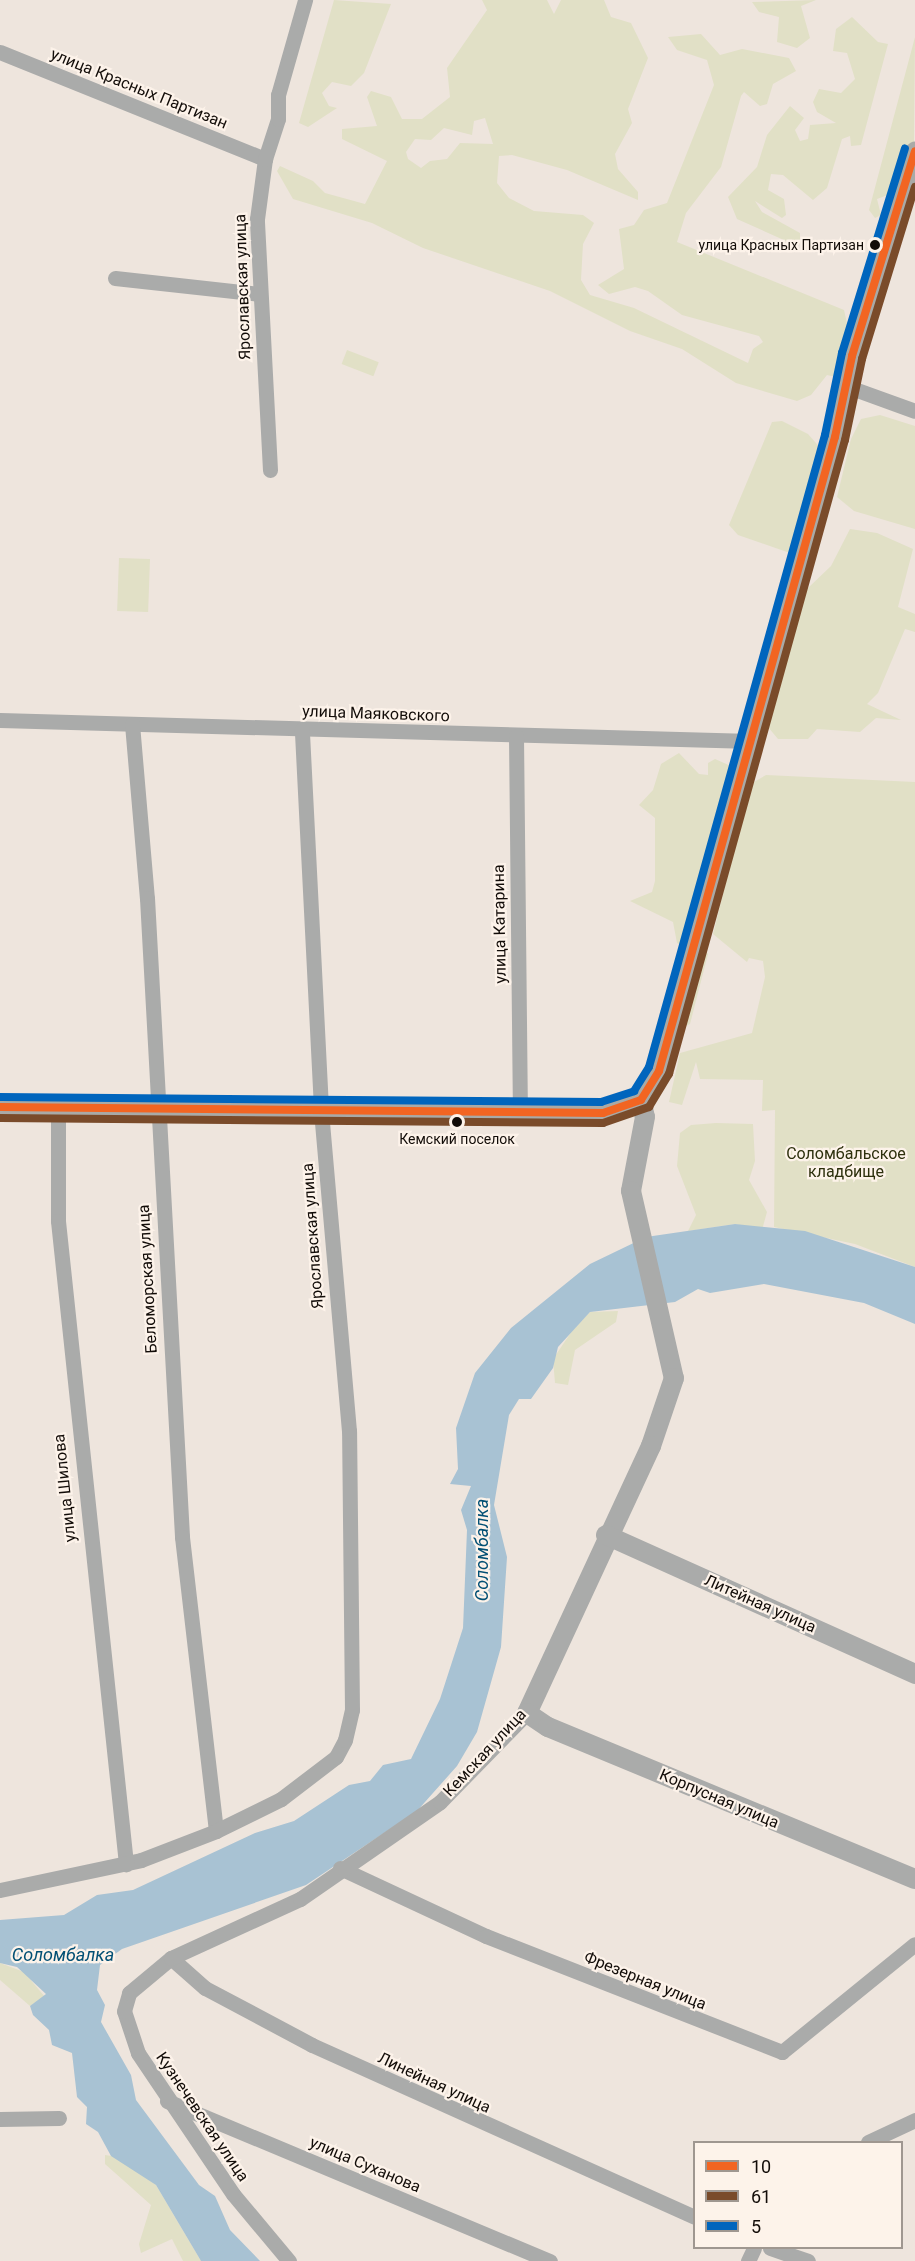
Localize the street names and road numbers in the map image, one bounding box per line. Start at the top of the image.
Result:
street label: улица Красных Партизан [48,45,230,133]
street label: Ярославская улица [231,214,255,360]
street label: улица Маяковского [302,702,450,726]
street label: улица Катарина [489,864,511,984]
street label: Ярославская улица [298,1162,328,1310]
street label: Беломорская улица [135,1204,161,1354]
street label: улица Шилова [50,1433,80,1543]
street label: Литейная улица [701,1571,819,1637]
street label: Кемская улица [440,1705,530,1801]
street label: Корпусная улица [656,1765,782,1833]
street label: Фрезерная улица [581,1948,709,2014]
street label: Линейная улица [375,2048,493,2118]
street label: Кузнечевская улица [152,2049,252,2185]
street label: улица Суханова [307,2133,423,2197]

